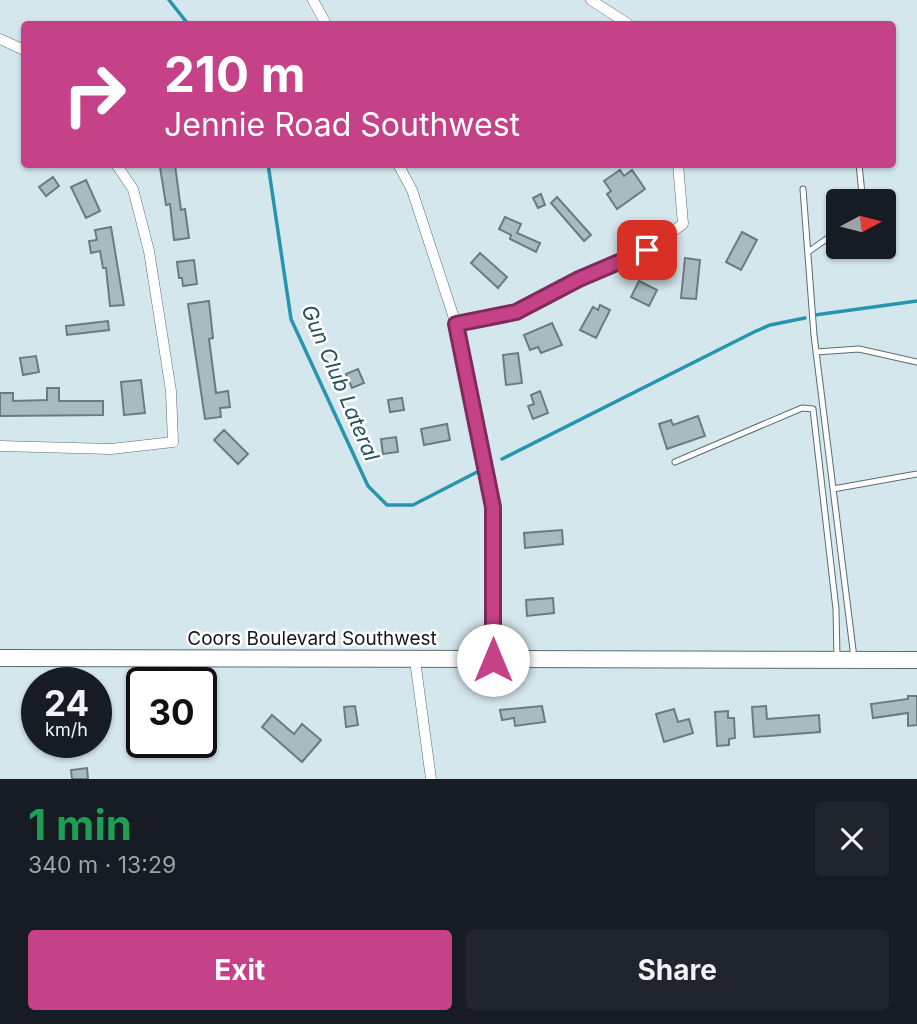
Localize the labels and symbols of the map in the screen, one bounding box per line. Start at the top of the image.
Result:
north arrow [826,189,896,259]
pin [617,220,677,280]
water label: Gun Club Lateral [296,301,385,465]
position arrow [456,623,530,697]
street label: Coors Boulevard Southwest [187,627,437,650]
speed limit sign: 30 [126,667,217,758]

